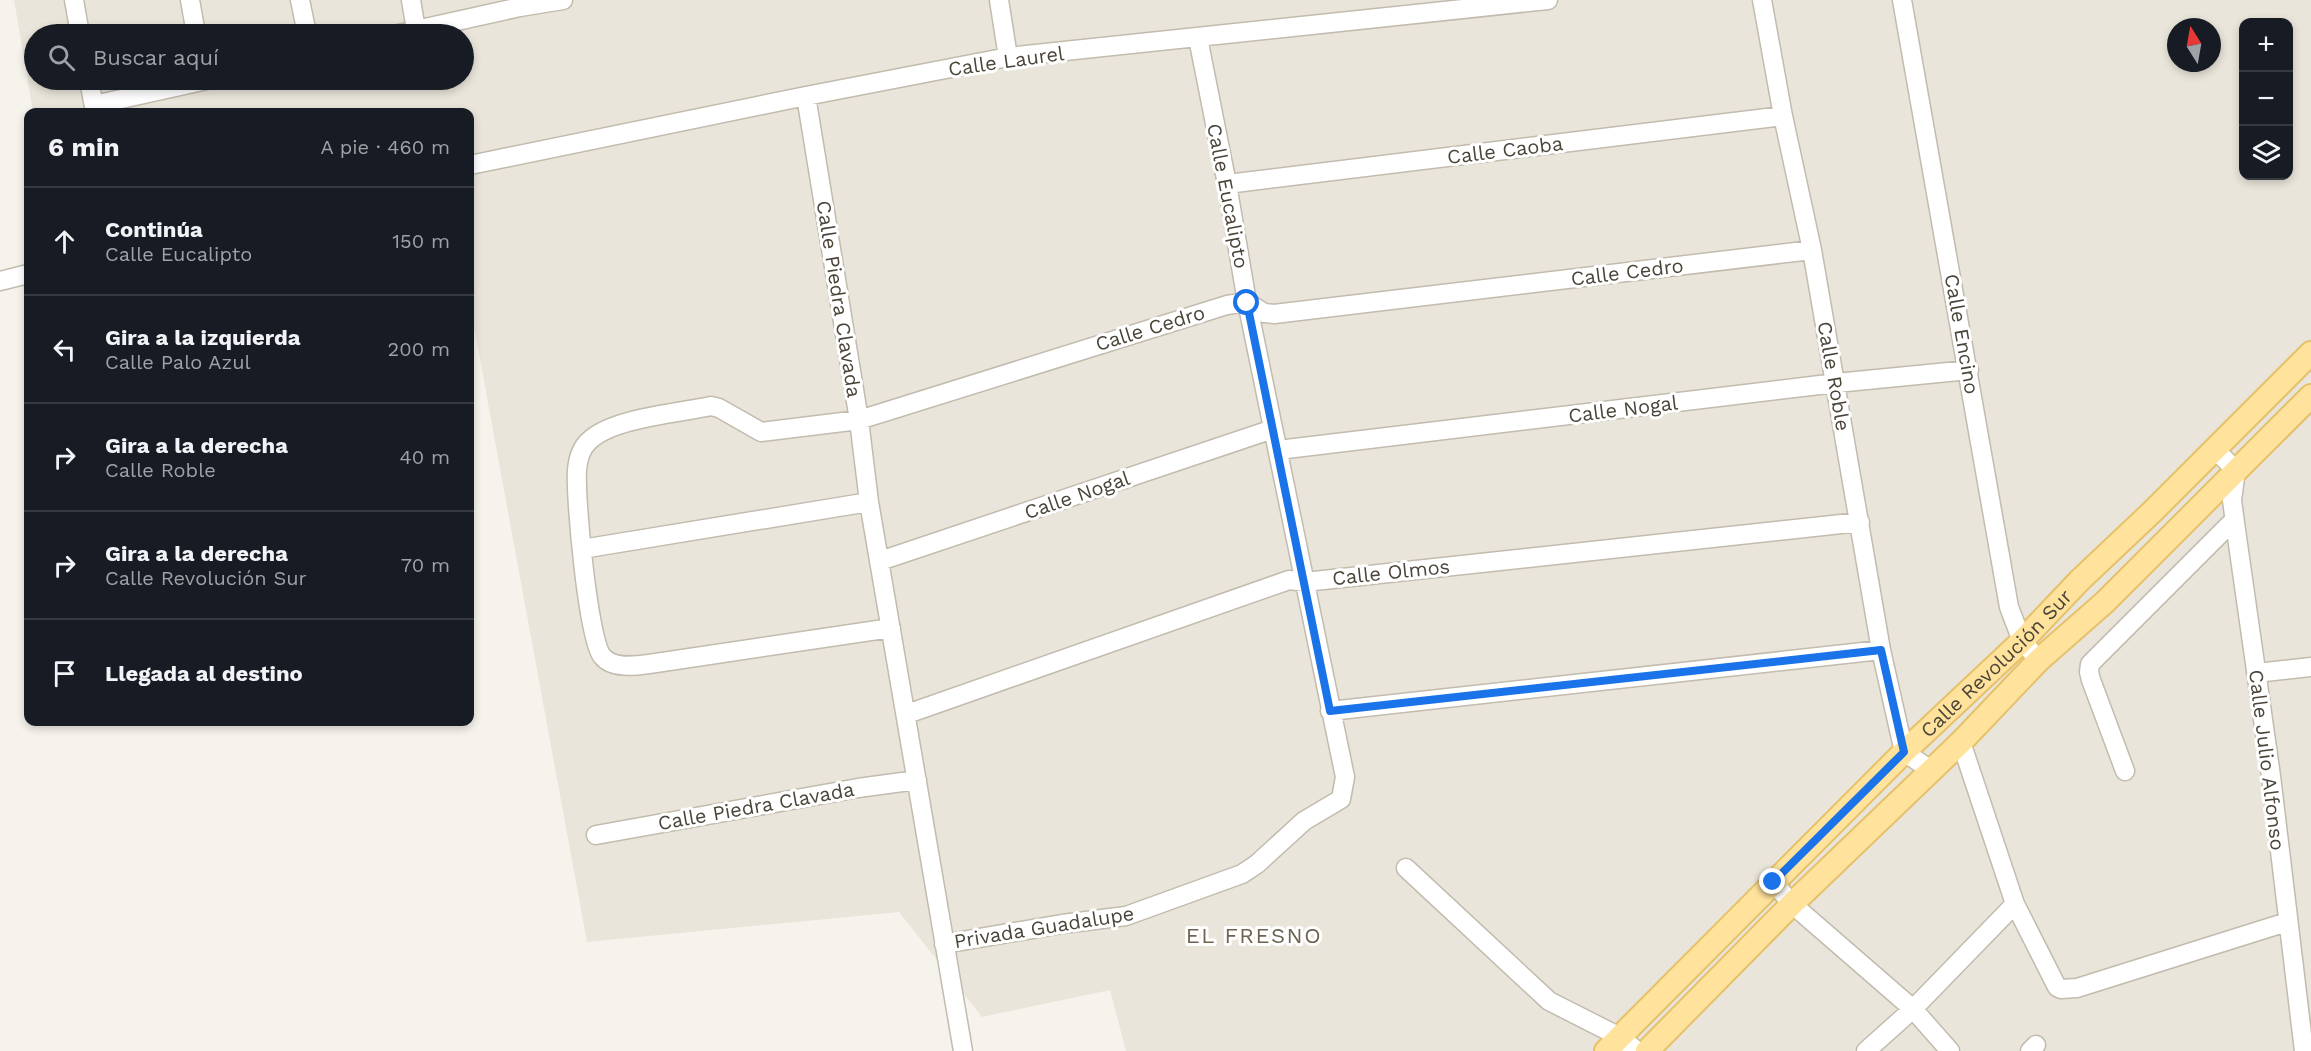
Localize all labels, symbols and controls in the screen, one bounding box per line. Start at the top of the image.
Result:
north arrow [2167,18,2221,72]
map controls [2239,18,2293,180]
button: + [2239,18,2293,72]
search box [24,24,474,90]
icon: search [45,41,78,74]
street label: Calle Laurel [947,41,1065,81]
text: Buscar aquí [93,45,219,70]
button: − [2239,72,2293,126]
street label: Calle Eucalipto [1202,121,1254,271]
button: layers [2239,126,2293,180]
street label: Calle Caoba [1446,131,1564,169]
text: 6 min [48,132,120,162]
text: A pie · 460 m [321,135,450,159]
street label: Calle Piedra Clavada [812,199,866,399]
text: Continúa [105,217,203,242]
icon: ahead [48,225,81,258]
text: 150 m [392,229,450,253]
text: Calle Eucalipto [105,242,252,266]
street label: Calle Cedro [1569,253,1685,291]
street label: Calle Encino [1940,272,1984,396]
route start [1233,289,1259,315]
street label: Calle Cedro [1092,300,1208,356]
street label: Calle Roble [1813,319,1855,433]
text: Gira a la izquierda [105,325,301,350]
icon: left [48,333,81,366]
text: 200 m [388,337,450,361]
text: Calle Palo Azul [105,350,251,374]
street label: Calle Nogal [1567,390,1679,428]
text: Gira a la derecha [105,433,288,458]
icon: right [48,441,81,474]
text: 40 m [399,445,450,469]
text: Calle Roble [105,458,216,482]
street label: Calle Nogal [1021,466,1133,524]
text: Gira a la derecha [105,541,288,566]
icon: right [48,549,81,582]
text: 70 m [401,553,450,577]
street label: Calle Olmos [1331,554,1451,590]
text: Calle Revolución Sur [105,566,307,590]
street label: Calle Revolución Sur [1915,584,2077,742]
icon: arrive [48,657,81,690]
text: Llegada al destino [105,661,303,686]
street label: Calle Julio Alfonso [2244,668,2290,852]
street label: Calle Piedra Clavada [656,777,856,835]
route end [1759,868,1785,894]
street label: Privada Guadalupe [952,901,1136,953]
district label: EL FRESNO [1186,923,1322,948]

